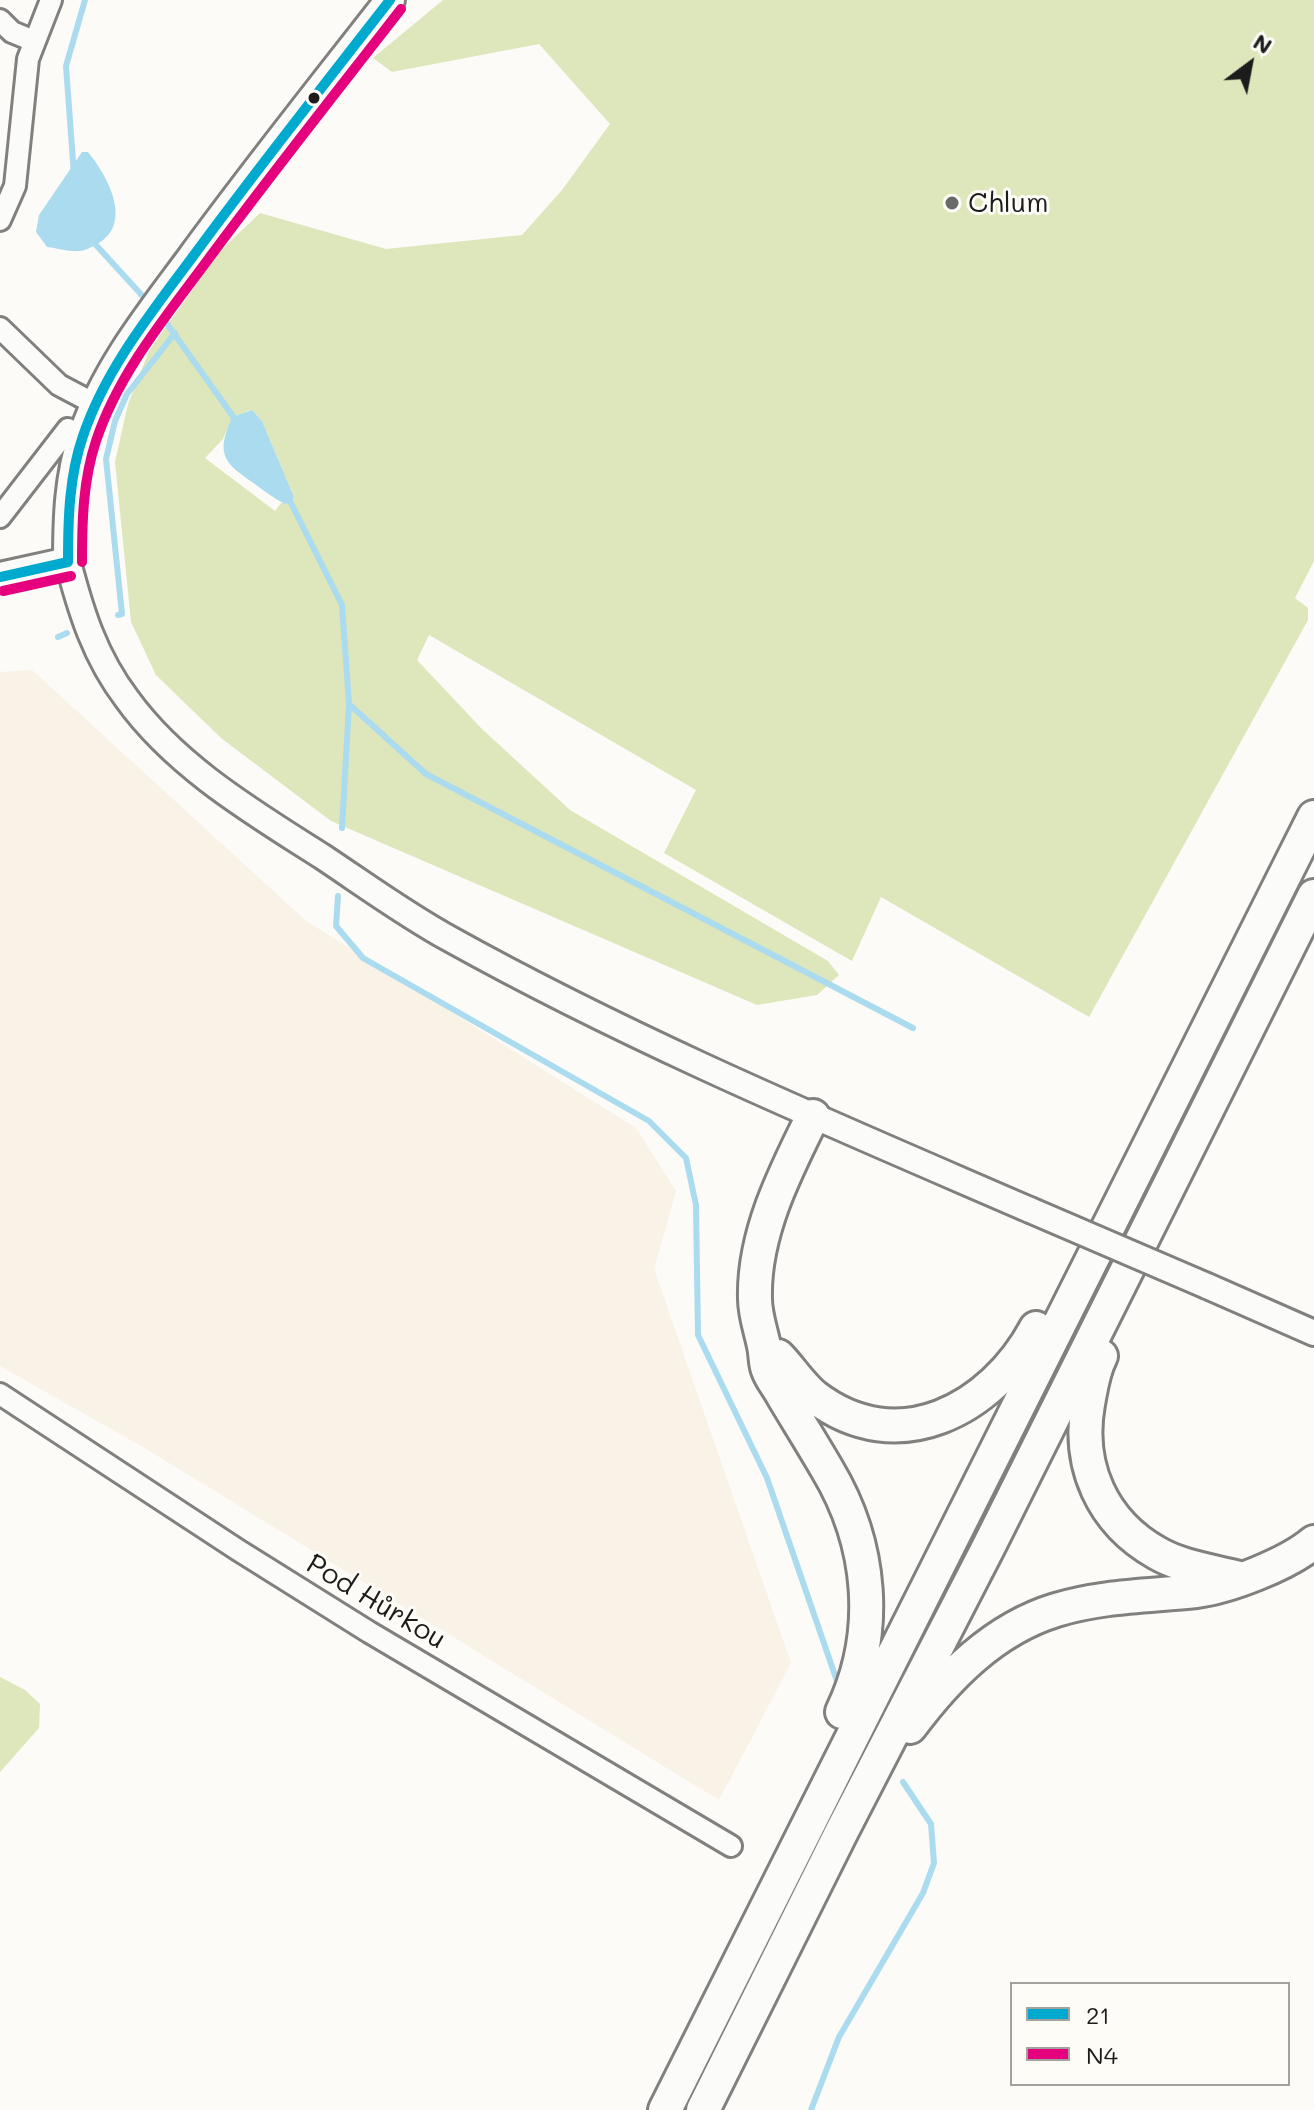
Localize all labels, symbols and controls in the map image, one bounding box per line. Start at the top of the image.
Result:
north arrow [1210,24,1290,104]
text: N [1248,26,1278,60]
unlabelled marker [306,90,322,106]
place label: Chlum [968,186,1048,220]
marker: Chlum [943,194,961,212]
street label: Pod Hůrkou [300,1547,452,1657]
legend [1010,1982,1290,2086]
text: 21 [1086,1999,1110,2030]
text: N4 [1086,2039,1118,2070]

